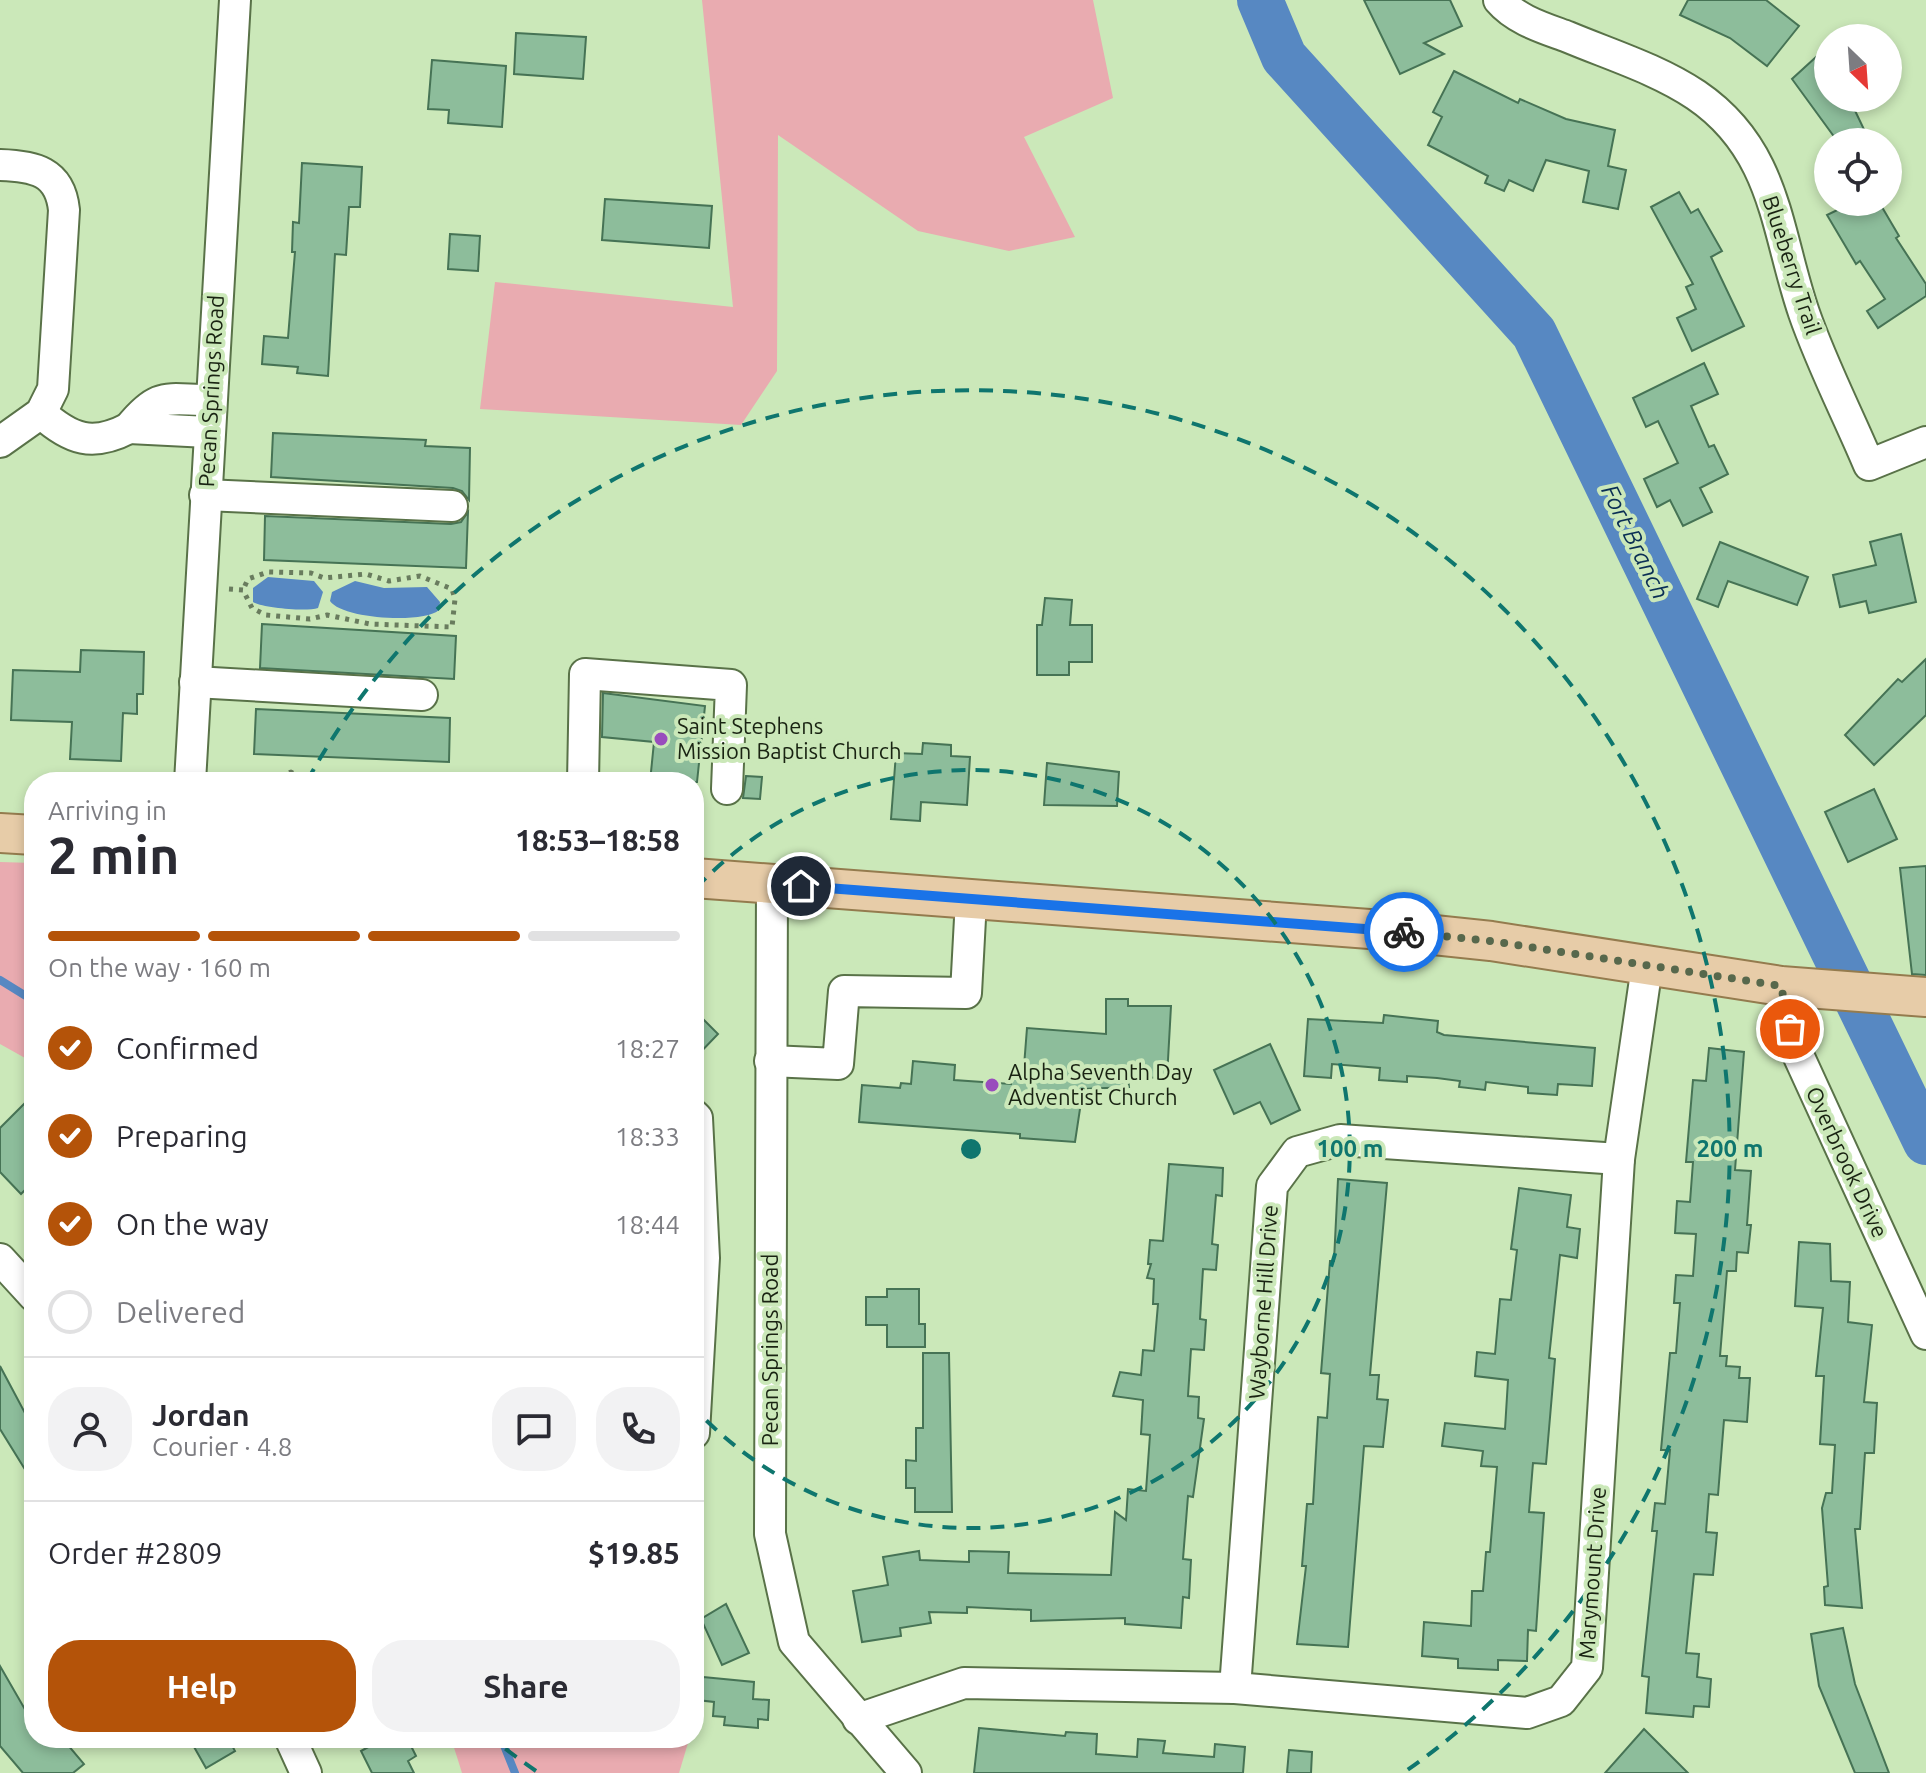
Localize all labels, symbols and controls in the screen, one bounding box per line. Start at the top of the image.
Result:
north arrow [1814,24,1902,112]
map controls [1814,24,1902,216]
button: locate [1814,128,1902,216]
street label: Blueberry Trail [1758,192,1827,338]
street label: Pecan Springs Road [193,294,228,488]
water label: Fort Branch [1596,480,1675,603]
place label: Saint Stephens Mission Baptist Church [677,713,901,763]
marker: Saint Stephens Mission Baptist Church [652,730,670,748]
text: Arriving in [48,796,167,825]
text: 18:53–18:58 [515,823,680,857]
text: 2 min [48,826,179,884]
pin [767,852,835,920]
icon: home [779,864,823,908]
courier [1364,892,1444,972]
icon: bike [1382,910,1426,954]
text: On the way · 160 m [48,953,271,982]
pin [1756,995,1824,1063]
icon: bag [1768,1007,1812,1051]
icon: check [48,1026,92,1070]
text: Confirmed [116,1031,259,1065]
text: 18:27 [615,1034,680,1063]
place label: Alpha Seventh Day Adventist Church [1008,1059,1193,1109]
marker: Alpha Seventh Day Adventist Church [983,1076,1001,1094]
street label: Overbrook Drive [1802,1082,1893,1241]
icon: check [48,1114,92,1158]
text: Preparing [116,1119,248,1153]
text: 18:33 [615,1122,680,1151]
centre of rings [957,1135,985,1163]
text: 100 m [1317,1135,1383,1162]
text: 200 m [1697,1135,1763,1162]
icon: check [48,1202,92,1246]
street label: Wayborne Hill Drive [1243,1204,1282,1400]
text: On the way [116,1207,269,1241]
text: 18:44 [615,1210,680,1239]
street label: Pecan Springs Road [757,1254,782,1446]
text: Delivered [116,1295,245,1329]
button: person [48,1387,132,1471]
button: chat [492,1387,576,1471]
button: phone [596,1387,680,1471]
text: Jordan [152,1398,250,1432]
text: Courier · 4.8 [152,1432,292,1461]
street label: Marymount Drive [1573,1486,1610,1660]
text: Order #2809 [48,1536,222,1570]
text: $19.85 [588,1536,680,1570]
button: Help [48,1640,356,1732]
button: Share [372,1640,680,1732]

